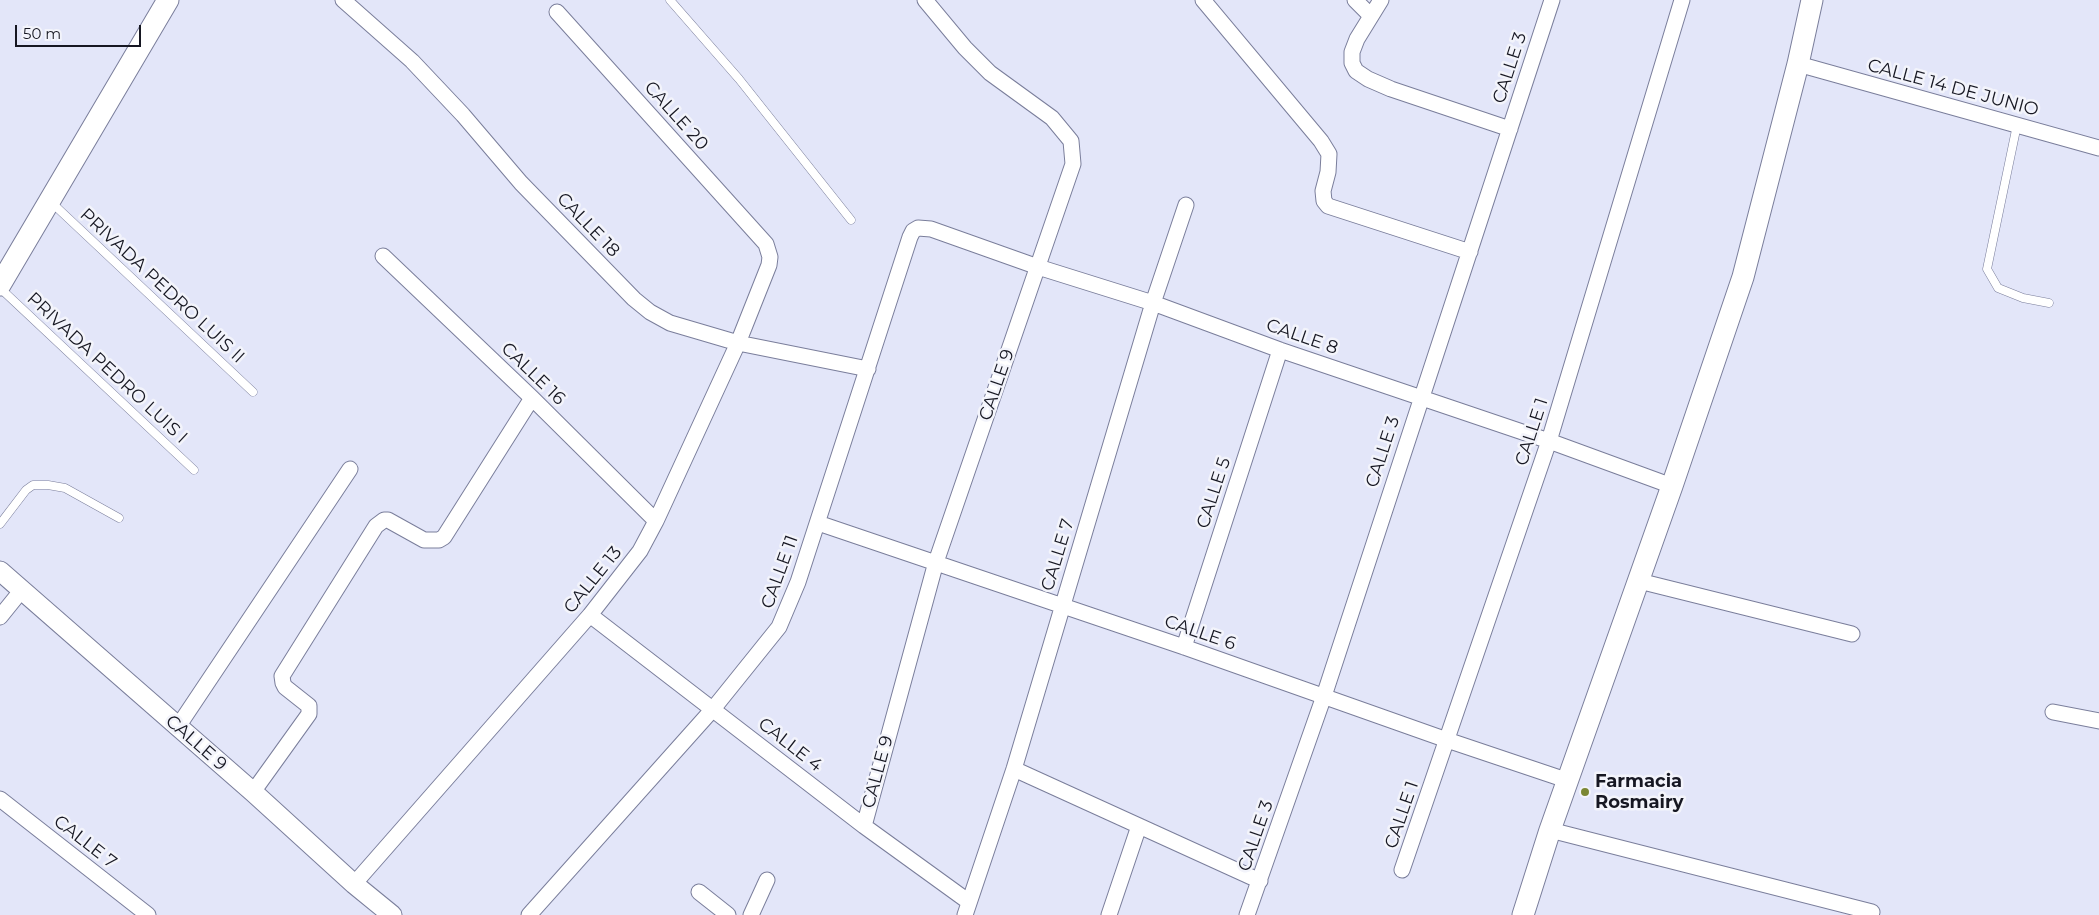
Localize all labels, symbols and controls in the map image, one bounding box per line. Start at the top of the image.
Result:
scale bar [18,15,144,47]
text: 50 m [23,24,61,43]
street label: CALLE 3 [1488,30,1532,106]
street label: CALLE 14 DE JUNIO [1865,55,2041,121]
street label: CALLE 20 [639,77,713,155]
street label: CALLE 18 [552,188,624,262]
street label: PRIVADA PEDRO LUIS II [75,204,249,368]
street label: PRIVADA PEDRO LUIS I [22,288,192,448]
street label: CALLE 8 [1263,315,1341,359]
street label: CALLE 16 [496,338,570,410]
street label: CALLE 9 [975,346,1019,424]
street label: CALLE 1 [1511,395,1553,469]
street label: CALLE 3 [1361,414,1405,490]
street label: CALLE 5 [1192,455,1236,531]
street label: CALLE 7 [1037,517,1079,593]
street label: CALLE 11 [757,532,803,612]
street label: CALLE 13 [559,542,627,618]
street label: CALLE 6 [1161,611,1239,655]
street label: CALLE 9 [161,710,231,776]
street label: CALLE 4 [754,713,826,777]
street label: CALLE 9 [858,733,898,811]
place label: Farmacia Rosmairy [1595,771,1684,814]
street label: CALLE 1 [1380,778,1424,852]
marker: Farmacia Rosmairy [1579,786,1591,798]
street label: CALLE 3 [1234,798,1278,874]
street label: CALLE 7 [49,811,121,873]

